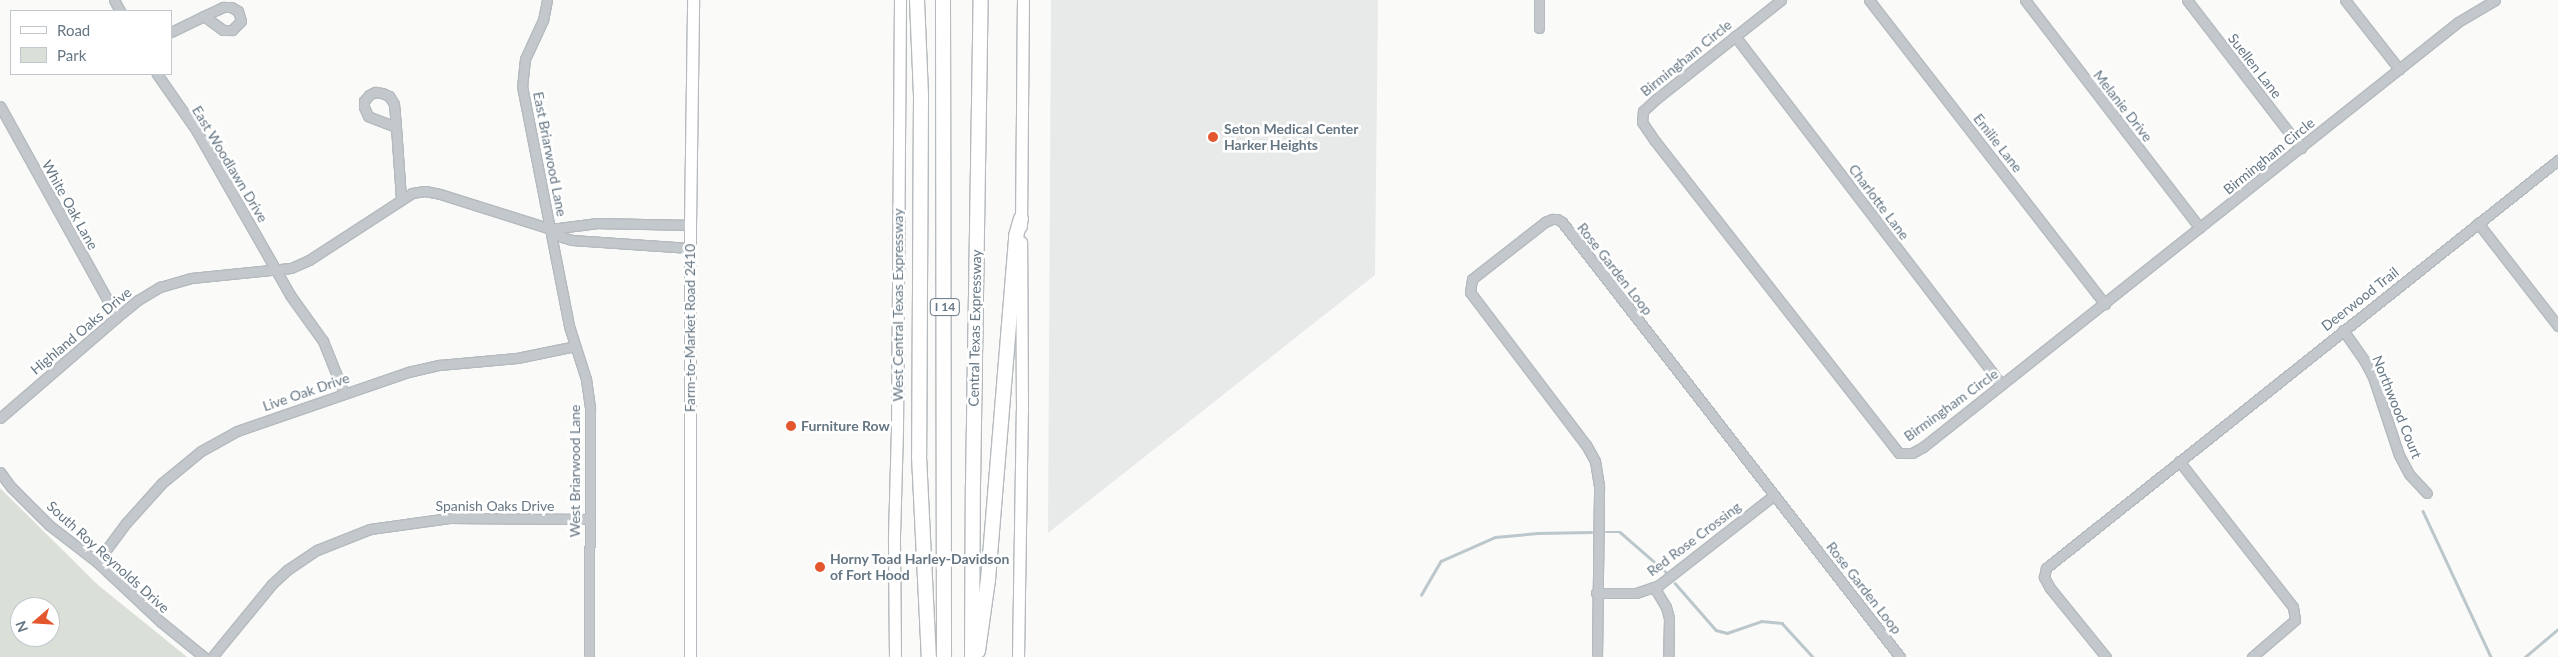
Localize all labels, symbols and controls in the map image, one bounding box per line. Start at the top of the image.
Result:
legend [10,10,172,75]
street label: Birmingham Circle [1637,16,1735,100]
text: Road [57,21,90,39]
street label: Suellen Lane [2225,30,2285,102]
text: Park [57,46,86,64]
street label: Melanie Drive [2090,67,2156,145]
street label: East Briarwood Lane [530,90,570,218]
street label: East Woodlawn Drive [189,103,271,225]
street label: Emilie Lane [1970,110,2026,176]
street label: Birmingham Circle [2220,114,2318,198]
place label: Seton Medical Center Harker Heights [1224,121,1359,154]
marker: Seton Medical Center Harker Heights [1206,130,1220,144]
street label: White Oak Lane [39,157,101,253]
street label: Charlotte Lane [1845,161,1913,243]
street label: West Central Texas Expressway [890,208,906,402]
street label: Rose Garden Loop [1574,220,1656,318]
street label: Farm-to-Market Road 2410 [682,244,698,412]
street label: Central Texas Expressway [965,249,985,407]
street label: Deerwood Trail [2318,263,2402,335]
street label: Highland Oaks Drive [27,284,135,378]
road number: I 14 [929,298,961,316]
street label: Northwood Court [2369,353,2425,461]
street label: Birmingham Circle [1901,365,2001,445]
street label: Live Oak Drive [260,369,352,415]
street label: West Briarwood Lane [567,405,583,537]
place label: Furniture Row [801,418,890,434]
marker: Furniture Row [785,420,797,432]
street label: South Roy Reynolds Drive [43,497,173,617]
street label: Spanish Oaks Drive [436,498,554,514]
street label: Red Rose Crossing [1644,498,1744,580]
street label: Rose Garden Loop [1823,539,1905,637]
place label: Horny Toad Harley-Davidson of Fort Hood [830,551,1010,584]
marker: Horny Toad Harley-Davidson of Fort Hood [814,561,826,573]
north arrow [10,597,60,647]
text: N [11,619,31,635]

